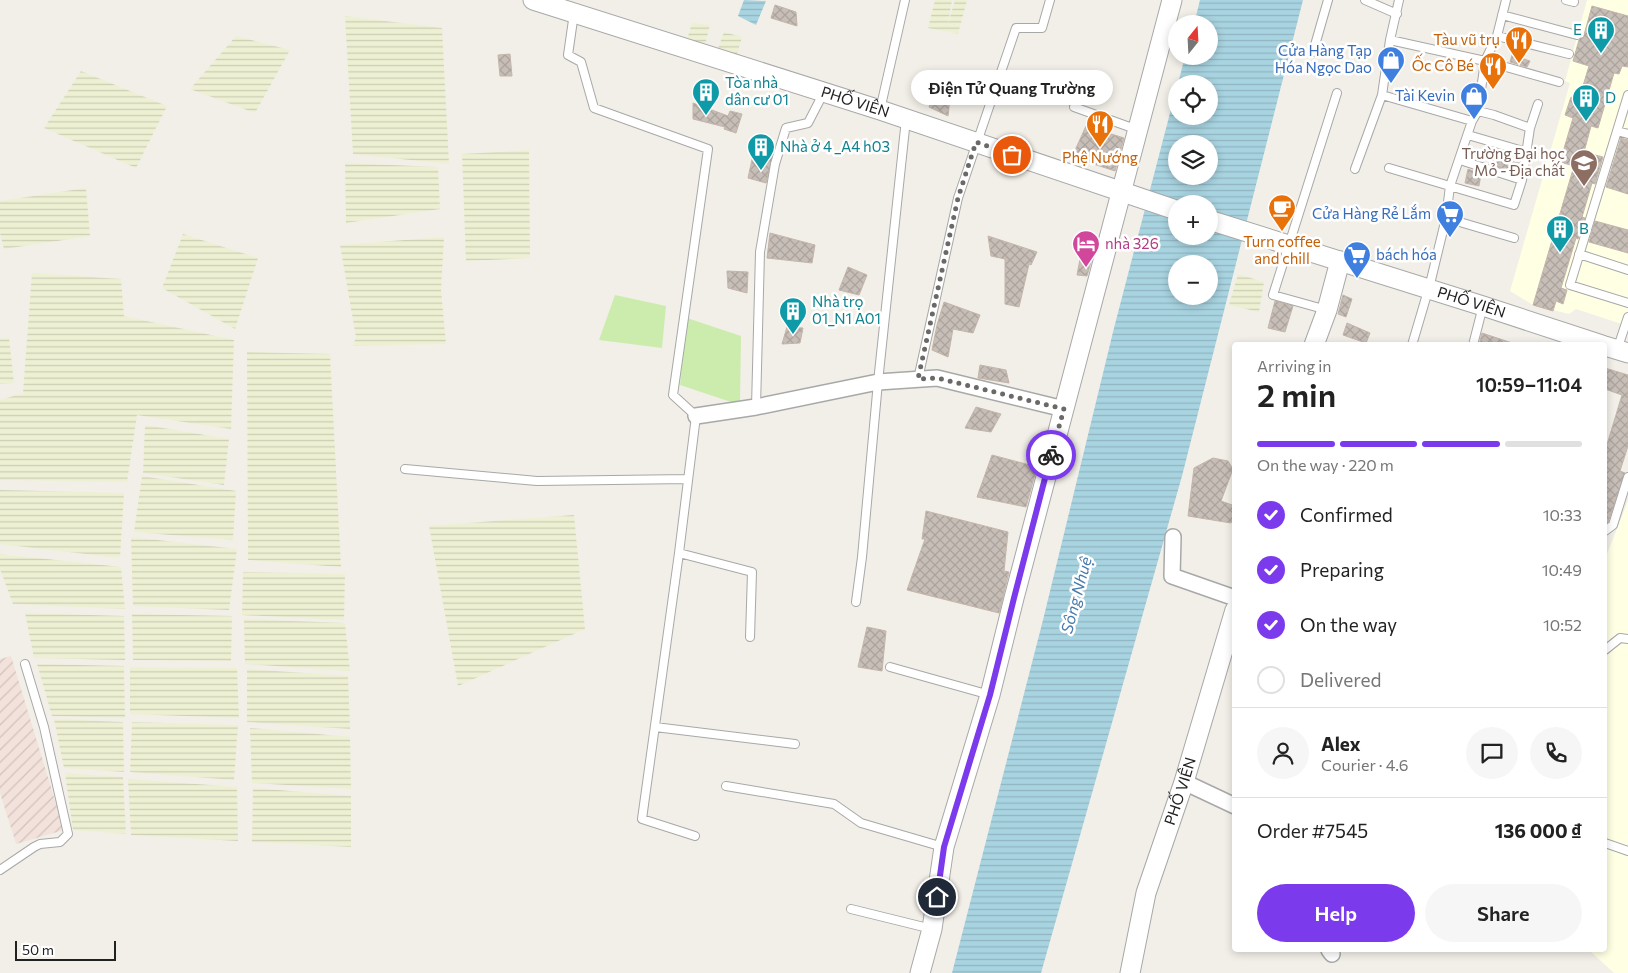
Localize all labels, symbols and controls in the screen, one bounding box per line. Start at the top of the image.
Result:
north arrow [1168,15,1218,65]
map controls [1168,15,1218,305]
building icon: E [1586,15,1616,54]
place label: E [1573,20,1582,38]
restaurant icon: Tàu vũ trụ [1504,25,1534,64]
place label: Tàu vũ trụ [1433,30,1500,48]
place label: Cửa Hàng Tạp Hóa Ngọc Dao [1275,41,1372,76]
shop icon: Cửa Hàng Tạp Hóa Ngọc Dao [1376,45,1406,84]
restaurant icon: Ốc Cô Bé [1478,51,1508,90]
place label: Ốc Cô Bé [1412,53,1474,74]
callout: Điện Tử Quang Trường [911,70,1113,105]
place label: Tòa nhà dân cư 01 [725,73,789,108]
button: locate [1168,75,1218,125]
building icon: Tòa nhà dân cư 01 [691,77,721,116]
text: Điện Tử Quang Trường [929,78,1095,97]
shop icon: Tài Kevin [1459,81,1489,120]
street label: PHỐ VIÊN [819,82,892,121]
building icon: D [1571,83,1601,122]
place label: Tài Kevin [1395,86,1455,104]
place label: D [1605,88,1616,106]
restaurant icon: Phệ Nướng [1085,109,1115,148]
building icon: Nhà ở 4 _A4 h03 [746,132,776,171]
pin [991,134,1033,176]
button: layers [1168,135,1218,185]
place label: Nhà ở 4 _A4 h03 [780,137,890,155]
icon: bag [998,141,1026,169]
place label: Trường Đại học Mỏ - Địa chất [1462,144,1565,179]
place label: Phệ Nướng [1062,148,1138,166]
school or university icon: Trường Đại học Mỏ - Địa chất [1569,148,1599,187]
cafe icon: Turn coffee and chill [1267,193,1297,232]
button: + [1168,195,1218,245]
supermarket icon: Cửa Hàng Rẻ Lắm [1435,199,1465,238]
place label: Cửa Hàng Rẻ Lắm [1312,204,1431,222]
building icon: B [1545,214,1575,253]
place label: B [1579,219,1589,237]
hotel icon: nhà 326 [1071,229,1101,268]
place label: Turn coffee and chill [1243,232,1321,267]
place label: nhà 326 [1105,234,1159,252]
supermarket icon: bách hóa [1342,240,1372,279]
place label: bách hóa [1376,245,1437,263]
button: − [1168,255,1218,305]
street label: PHỐ VIÊN [1435,282,1508,321]
place label: Nhà trọ 01_N1 A01 [812,292,881,327]
building icon: Nhà trọ 01_N1 A01 [778,296,808,335]
text: Arriving in [1257,356,1331,375]
text: 10:59–11:04 [1476,373,1582,396]
text: 2 min [1257,374,1336,414]
courier [1026,430,1076,480]
icon: bike [1037,441,1065,469]
text: On the way · 220 m [1257,455,1394,474]
icon: check [1257,501,1285,529]
text: Confirmed [1300,503,1393,526]
text: 10:33 [1543,505,1582,524]
water label: Sông Nhuệ [1056,554,1095,635]
icon: check [1257,556,1285,584]
text: Preparing [1300,558,1384,581]
text: 10:49 [1542,560,1582,579]
icon: check [1257,611,1285,639]
text: On the way [1300,613,1397,636]
text: 10:52 [1543,615,1582,634]
text: Delivered [1300,668,1381,691]
button: person [1257,727,1309,779]
button: chat [1466,727,1518,779]
button: phone [1530,727,1582,779]
text: Alex [1321,732,1361,755]
street label: PHỐ VIÊN [1160,755,1199,827]
text: Courier · 4.6 [1321,755,1408,774]
text: Order #7545 [1257,819,1368,842]
text: 136 000 ₫ [1495,819,1582,842]
pin [916,876,958,918]
icon: home [923,883,951,911]
button: Help [1257,884,1415,942]
button: Share [1425,884,1582,942]
scale bar [15,938,116,961]
text: 50 m [22,941,54,958]

